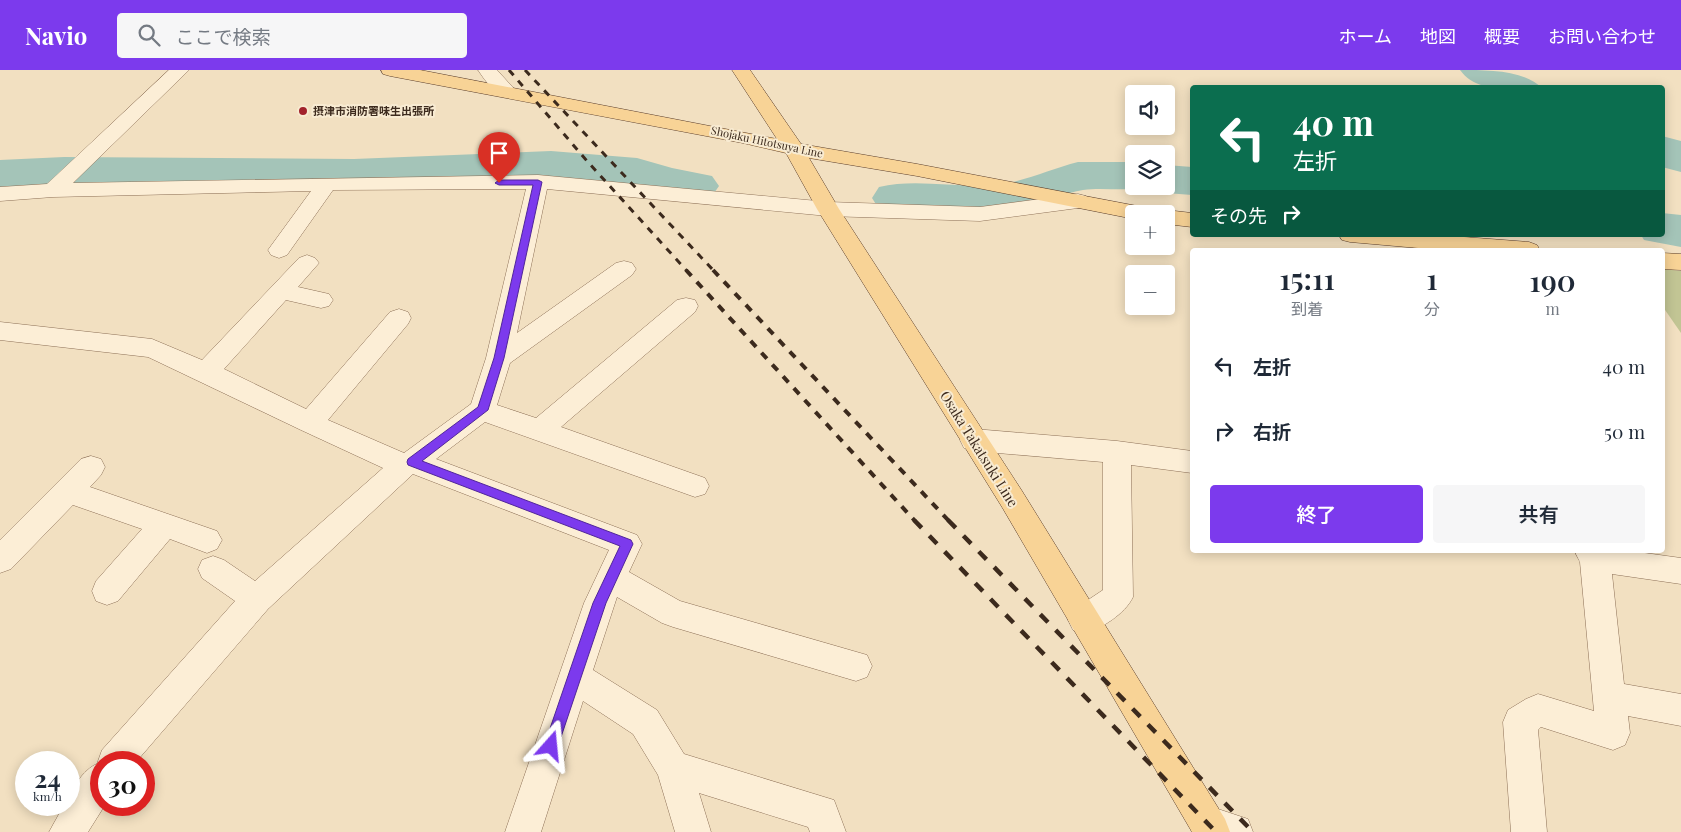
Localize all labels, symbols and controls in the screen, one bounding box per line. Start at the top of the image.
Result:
search box [117,13,467,58]
text: Navio [25,19,87,51]
icon: search [135,21,163,49]
text: ここで検索 [175,23,270,49]
text: ホーム [1339,24,1392,48]
text: 地図 [1420,24,1456,48]
text: 概要 [1484,24,1520,48]
text: お問い合わせ [1548,24,1656,48]
map controls [1125,85,1175,315]
button: sound [1125,85,1175,135]
text: 40 m [1293,98,1374,145]
place label: 摂津市消防署味生出張所 [313,103,434,118]
marker: 摂津市消防署味生出張所 [297,105,309,117]
icon: left [1210,105,1275,170]
street label: Shojaku Hitotsuya Line [710,122,825,161]
pin [478,132,520,183]
icon: arrive [485,139,513,167]
button: layers [1125,145,1175,195]
text: 左折 [1293,145,1337,175]
icon: right [1277,200,1305,228]
text: その先 [1210,202,1267,228]
button: + [1125,205,1175,255]
text: 15:11 [1279,258,1335,298]
text: 1 [1426,258,1438,298]
text: 190 [1529,260,1576,300]
button: − [1125,265,1175,315]
text: 到着 [1291,298,1323,319]
text: 分 [1424,298,1440,319]
text: m [1545,298,1560,319]
icon: left [1210,352,1238,380]
text: 左折 [1253,353,1291,379]
text: 40 m [1603,353,1645,379]
street label: Osaka Takatsuki Line [936,387,1023,510]
icon: right [1210,417,1238,445]
text: 右折 [1253,418,1291,444]
text: 50 m [1604,418,1645,444]
button: 終了 [1210,485,1423,543]
button: 共有 [1433,485,1645,543]
position arrow [524,719,576,771]
speed limit sign: 30 [90,751,155,816]
text: 24 [34,761,61,794]
text: km/h [33,788,62,804]

